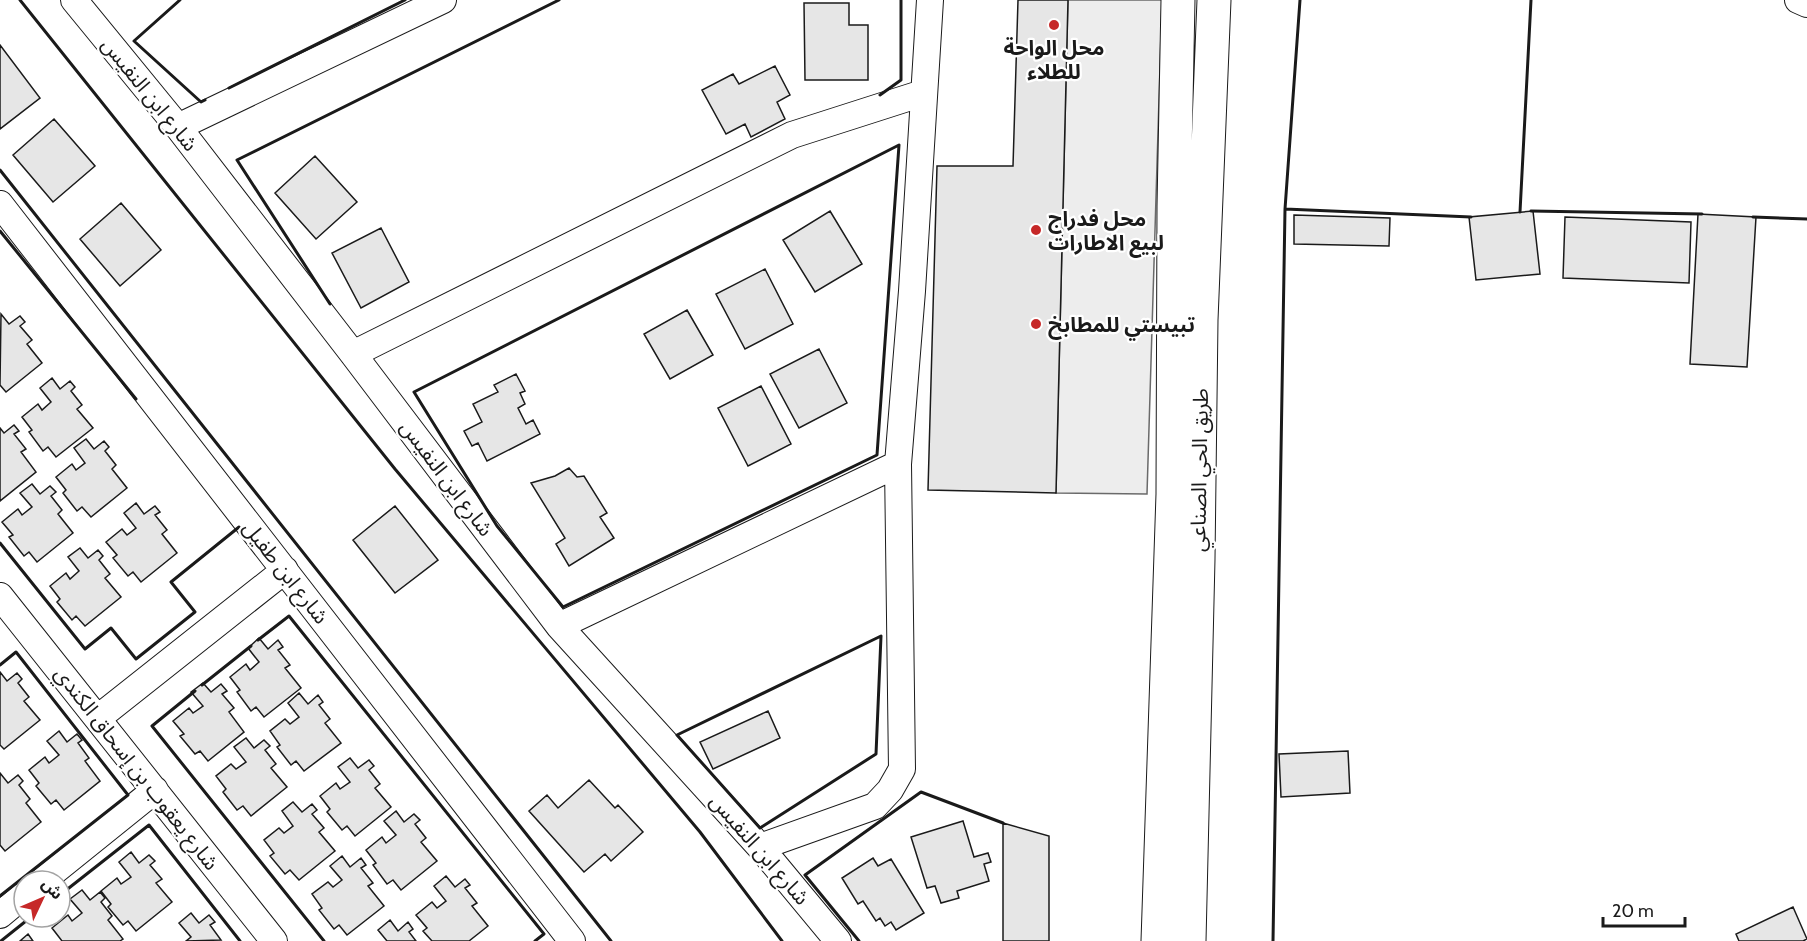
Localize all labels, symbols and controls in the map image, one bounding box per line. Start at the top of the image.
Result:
marker: محل الواحة للطلاء [1047,18,1061,32]
street label: شارع ابن النفيس [94,32,203,158]
place label: محل الواحة للطلاء [1004,35,1104,84]
place label: محل فدراج لبيع الاطارات [1048,206,1164,258]
marker: محل فدراج لبيع الاطارات [1029,223,1043,237]
place label: تبيستي للمطابخ [1048,312,1196,341]
marker: تبيستي للمطابخ [1029,317,1043,331]
street label: طريق الحي الصناعي [1185,388,1217,552]
street label: شارع ابن النفيس [393,415,499,543]
street label: شارع ابن طفيل [236,515,334,630]
street label: شارع يعقوب بن إسحاق الكندي [47,661,224,877]
street label: شارع ابن النفيس [703,788,815,912]
north arrow [12,869,72,929]
text: ش [38,874,67,903]
scale bar [1603,890,1686,928]
text: 20 m [1612,900,1654,922]

